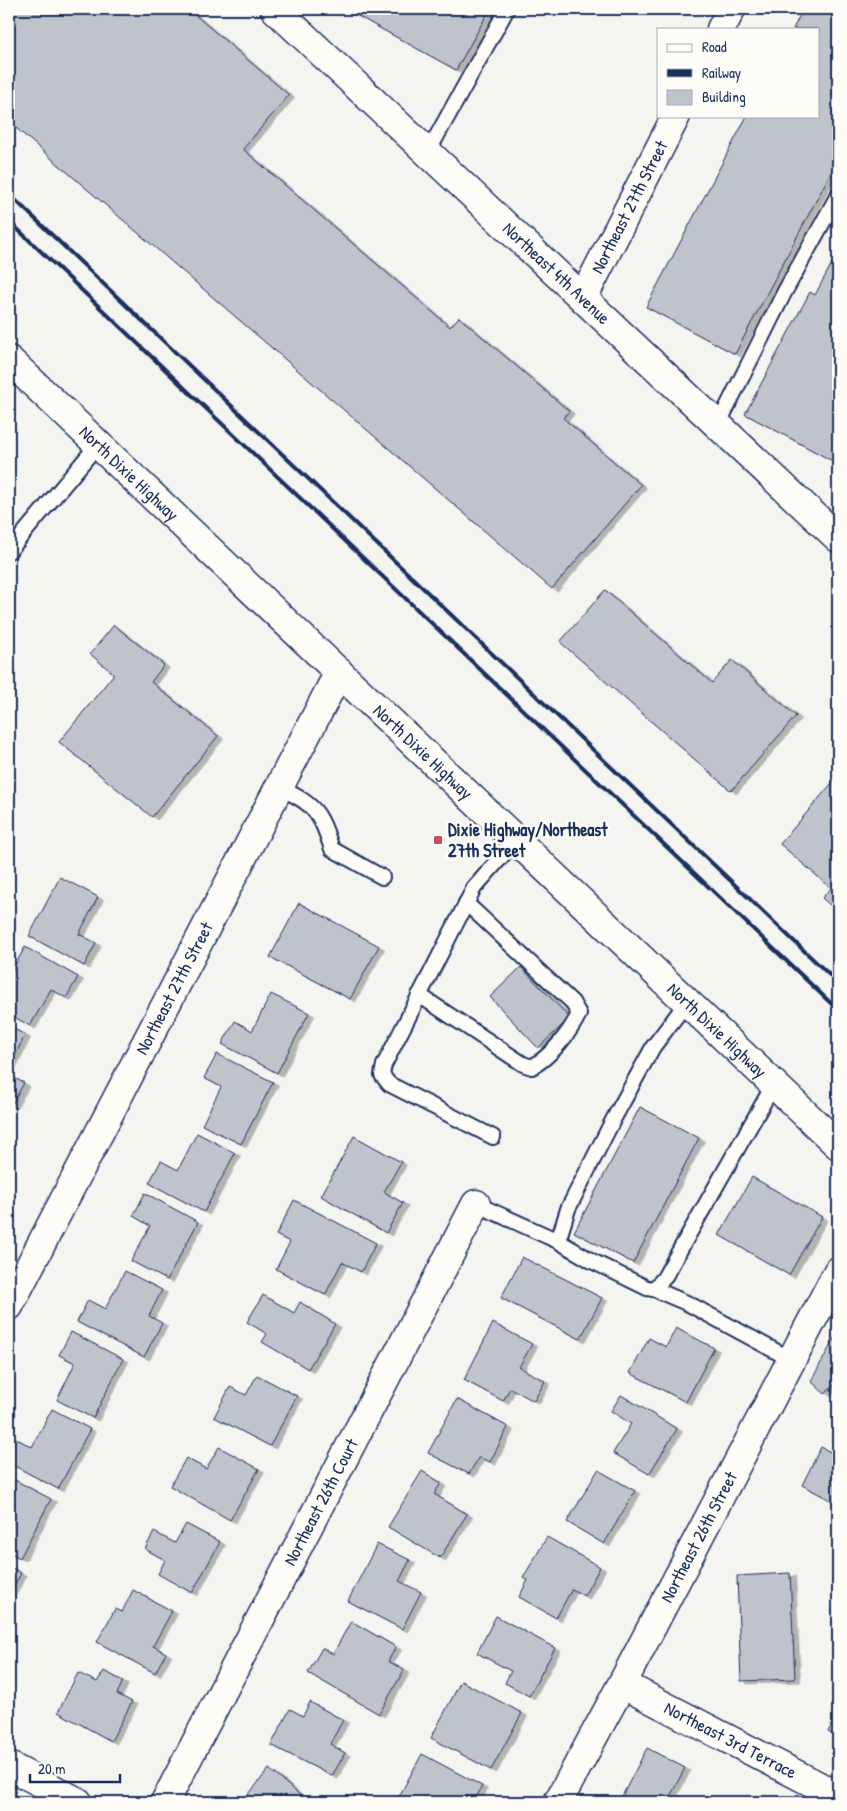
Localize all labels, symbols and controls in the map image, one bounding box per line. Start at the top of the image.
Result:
legend [657,28,820,118]
text: Road [702,36,727,57]
text: Railway [702,62,741,83]
text: Building [702,86,746,107]
street label: Northeast 27th Street [585,135,674,278]
street label: Northeast 4th Avenue [497,216,616,330]
street label: North Dixie Highway [74,420,185,527]
street label: North Dixie Highway [368,698,479,805]
place label: Dixie Highway/Northeast 27th Street [448,817,608,863]
marker: Dixie Highway/Northeast 27th Street [432,834,444,846]
street label: Northeast 27th Street [129,917,219,1059]
street label: North Dixie Highway [662,977,773,1084]
street label: Northeast 26th Court [277,1433,364,1570]
street label: Northeast 26th Street [654,1466,743,1607]
street label: Northeast 3rd Terrace [660,1695,801,1784]
scale bar [30,1751,120,1783]
text: 20 m [38,1758,65,1779]

